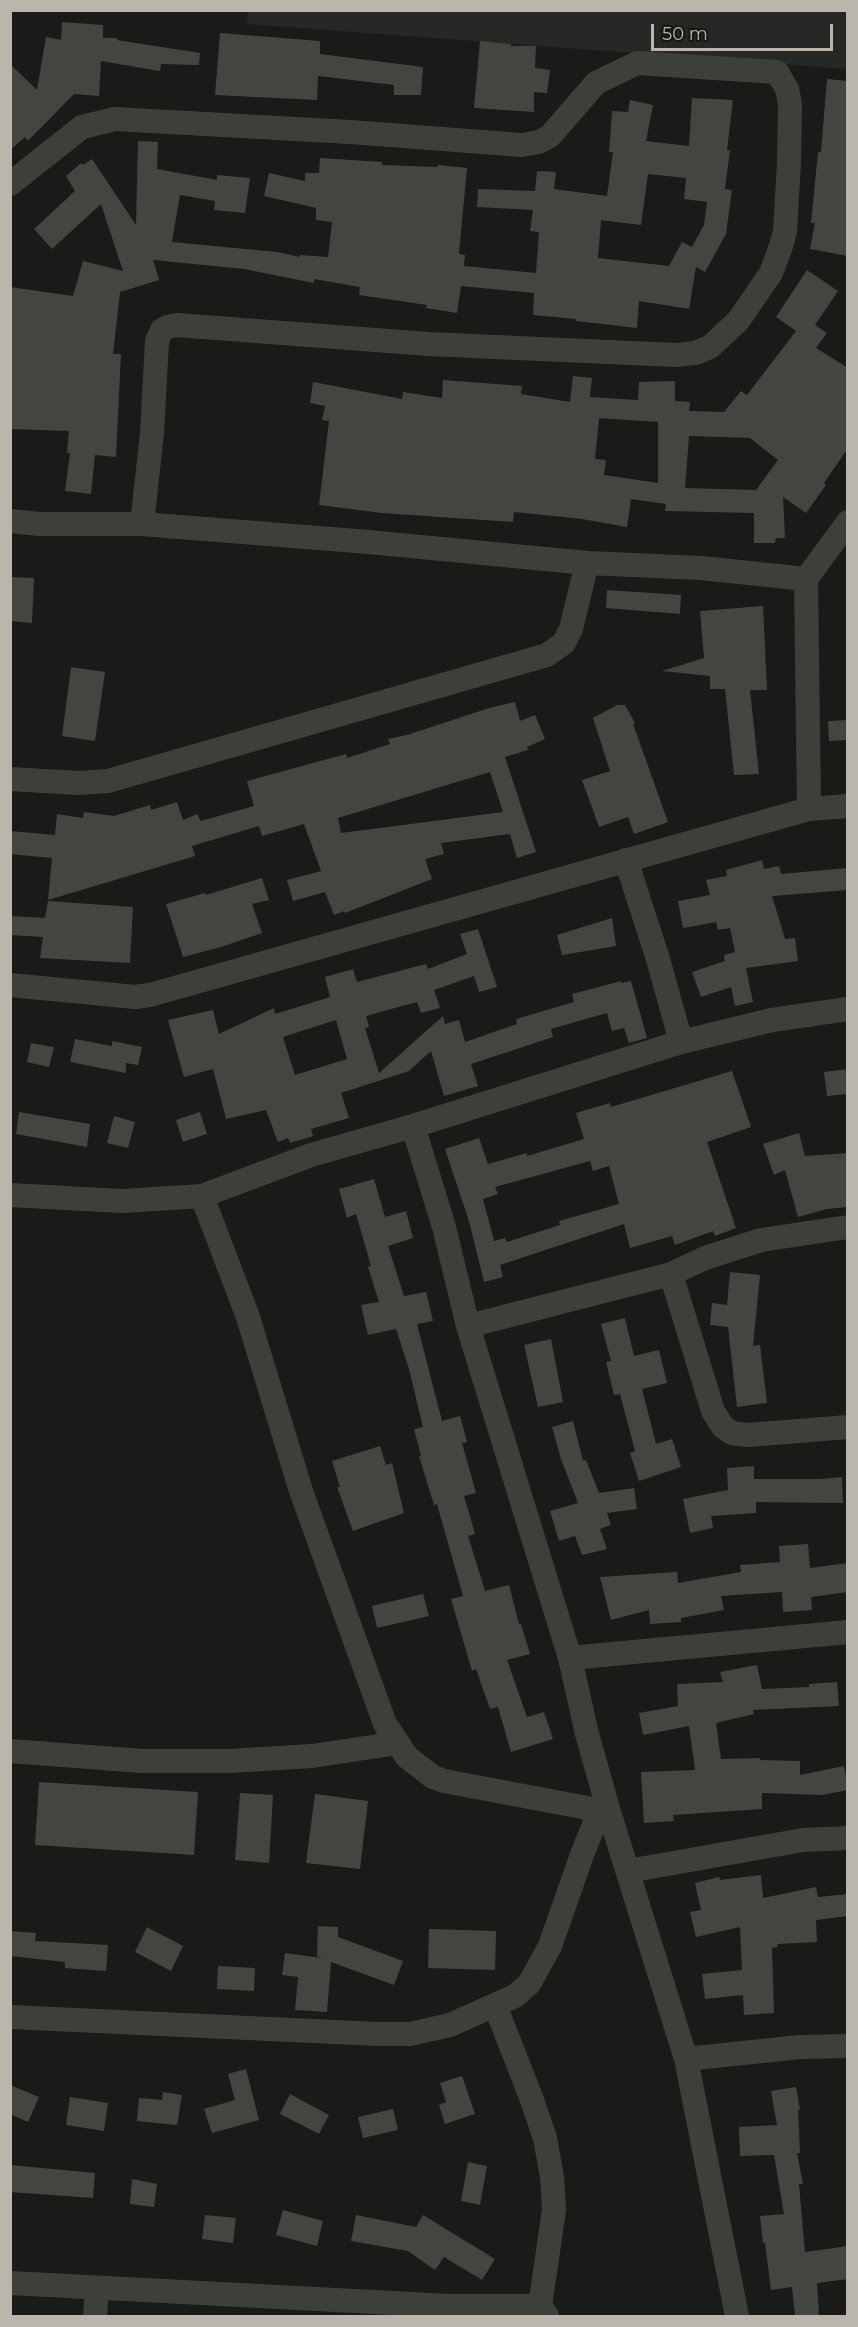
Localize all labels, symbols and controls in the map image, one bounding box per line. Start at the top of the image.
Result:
scale bar [654,12,836,50]
text: 50 m [662,23,708,45]

